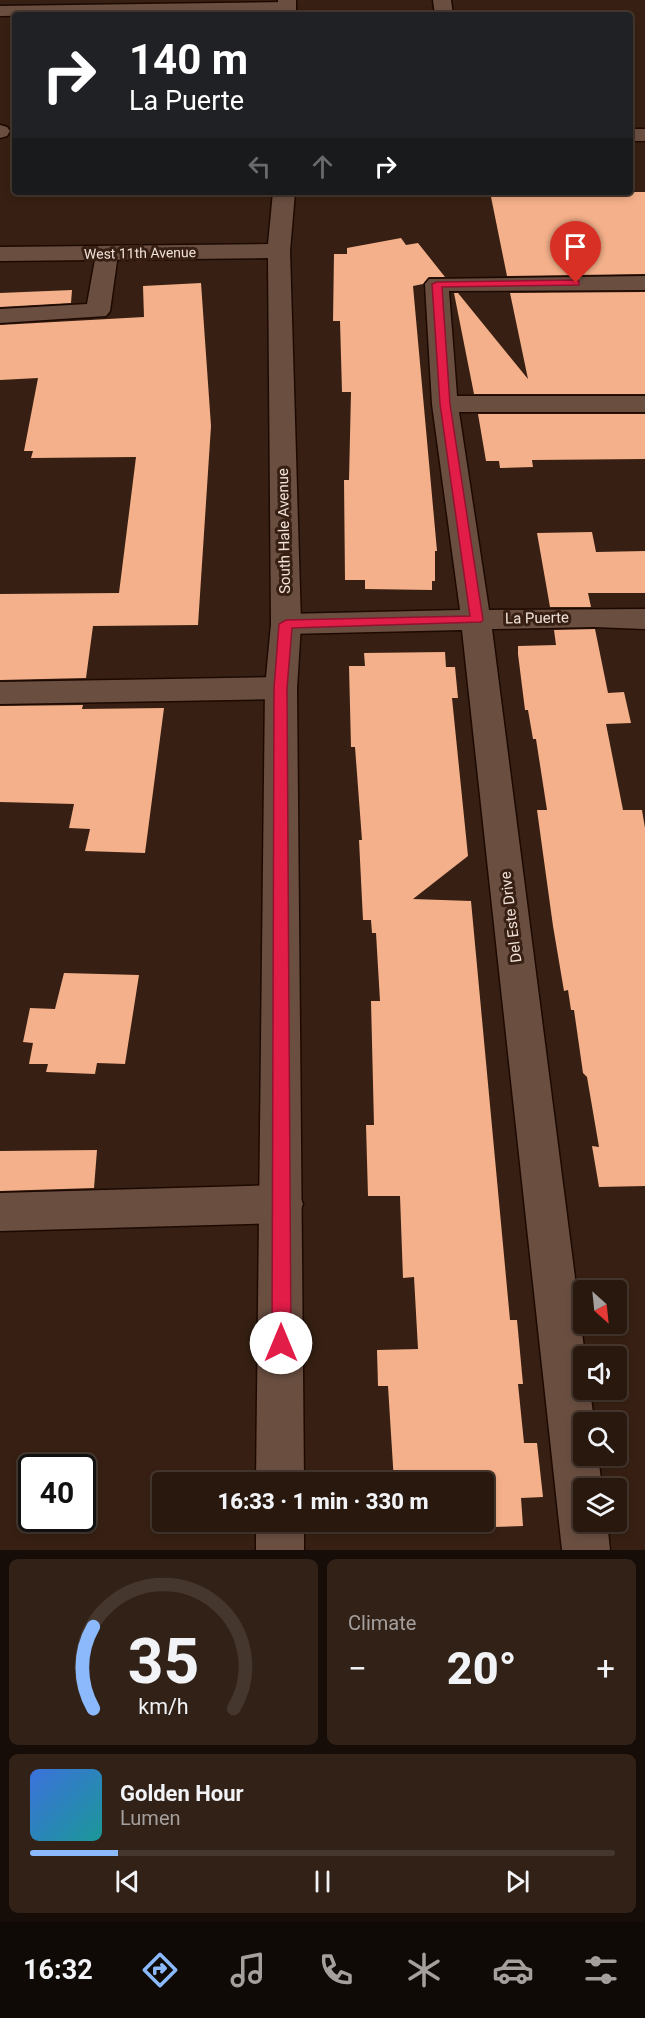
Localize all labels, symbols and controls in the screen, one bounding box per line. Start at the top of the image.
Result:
text: 140 m [129,35,248,84]
icon: right [30,36,108,114]
text: La Puerte [129,85,244,117]
icon: left [243,150,276,183]
icon: ahead [306,150,339,183]
icon: right [369,150,402,183]
pin [550,221,601,283]
icon: arrive [559,230,592,263]
street label: West 11th Avenue [84,244,196,262]
street label: South Hale Avenue [274,468,294,594]
street label: La Puerte [505,608,569,628]
street label: Del Este Drive [496,870,526,964]
north arrow [573,1280,627,1334]
map controls [573,1280,627,1532]
position arrow [249,1311,313,1375]
button: sound [573,1346,627,1400]
button: search [573,1412,627,1466]
speed limit sign: 40 [18,1454,96,1532]
button: layers [573,1478,627,1532]
text: 16:33 · 1 min · 330 m [218,1489,428,1514]
text: Climate [348,1611,416,1635]
text: 35 [128,1625,199,1698]
text: 20° [447,1642,516,1695]
text: − [348,1649,367,1688]
text: + [596,1649,615,1688]
text: km/h [138,1694,189,1719]
text: Golden Hour [120,1781,244,1806]
text: Lumen [120,1806,181,1830]
icon: previous [111,1865,144,1898]
icon: pause [306,1865,339,1898]
icon: next [501,1865,534,1898]
icon: directions [139,1949,181,1991]
icon: music [227,1949,269,1991]
icon: phone [315,1949,357,1991]
icon: climate [403,1949,445,1991]
icon: car [492,1949,534,1991]
icon: filters [580,1949,622,1991]
text: 16:32 [23,1954,93,1986]

